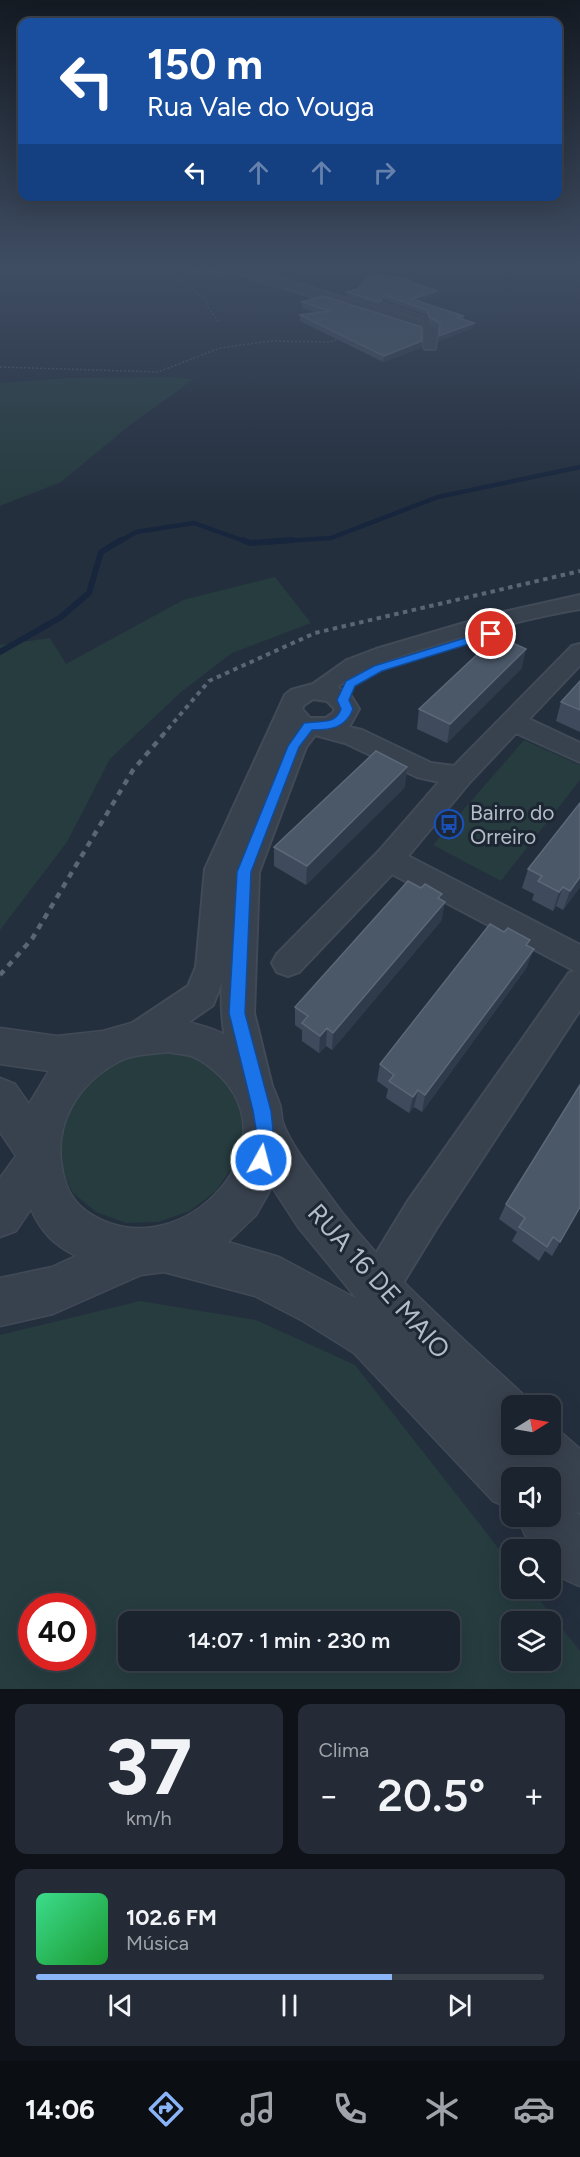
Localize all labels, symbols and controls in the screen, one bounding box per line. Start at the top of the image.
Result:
text: 150 m [147,39,263,90]
icon: left [48,42,126,120]
text: Rua Vale do Vouga [147,90,374,123]
icon: left [179,156,212,189]
icon: ahead [242,156,275,189]
icon: ahead [305,156,338,189]
icon: right [368,156,401,189]
pin [465,608,516,659]
icon: arrive [474,617,507,650]
place label: Bairro do Orreiro [470,800,554,849]
bus stop icon: Bairro do Orreiro [433,808,465,840]
position arrow [229,1128,293,1192]
street label: RUA 16 DE MAIO [301,1197,457,1365]
north arrow [501,1395,561,1455]
map controls [501,1395,561,1671]
button: sound [501,1467,561,1527]
button: search [501,1539,561,1599]
speed limit sign: 40 [18,1593,96,1671]
button: layers [501,1611,561,1671]
text: 14:07 · 1 min · 230 m [188,1627,390,1654]
text: 37 [105,1720,192,1814]
text: Clima [319,1738,369,1762]
text: 20.5° [377,1768,485,1822]
text: − [319,1776,339,1815]
text: + [523,1776,544,1815]
text: km/h [126,1806,172,1830]
text: 102.6 FM [126,1904,217,1931]
text: Música [126,1931,189,1955]
icon: previous [104,1989,137,2022]
icon: pause [273,1989,306,2022]
icon: next [443,1989,476,2022]
icon: directions [145,2088,187,2130]
icon: music [237,2088,279,2130]
icon: phone [329,2088,371,2130]
icon: climate [421,2088,463,2130]
icon: car [513,2088,555,2130]
text: 14:06 [25,2093,95,2126]

